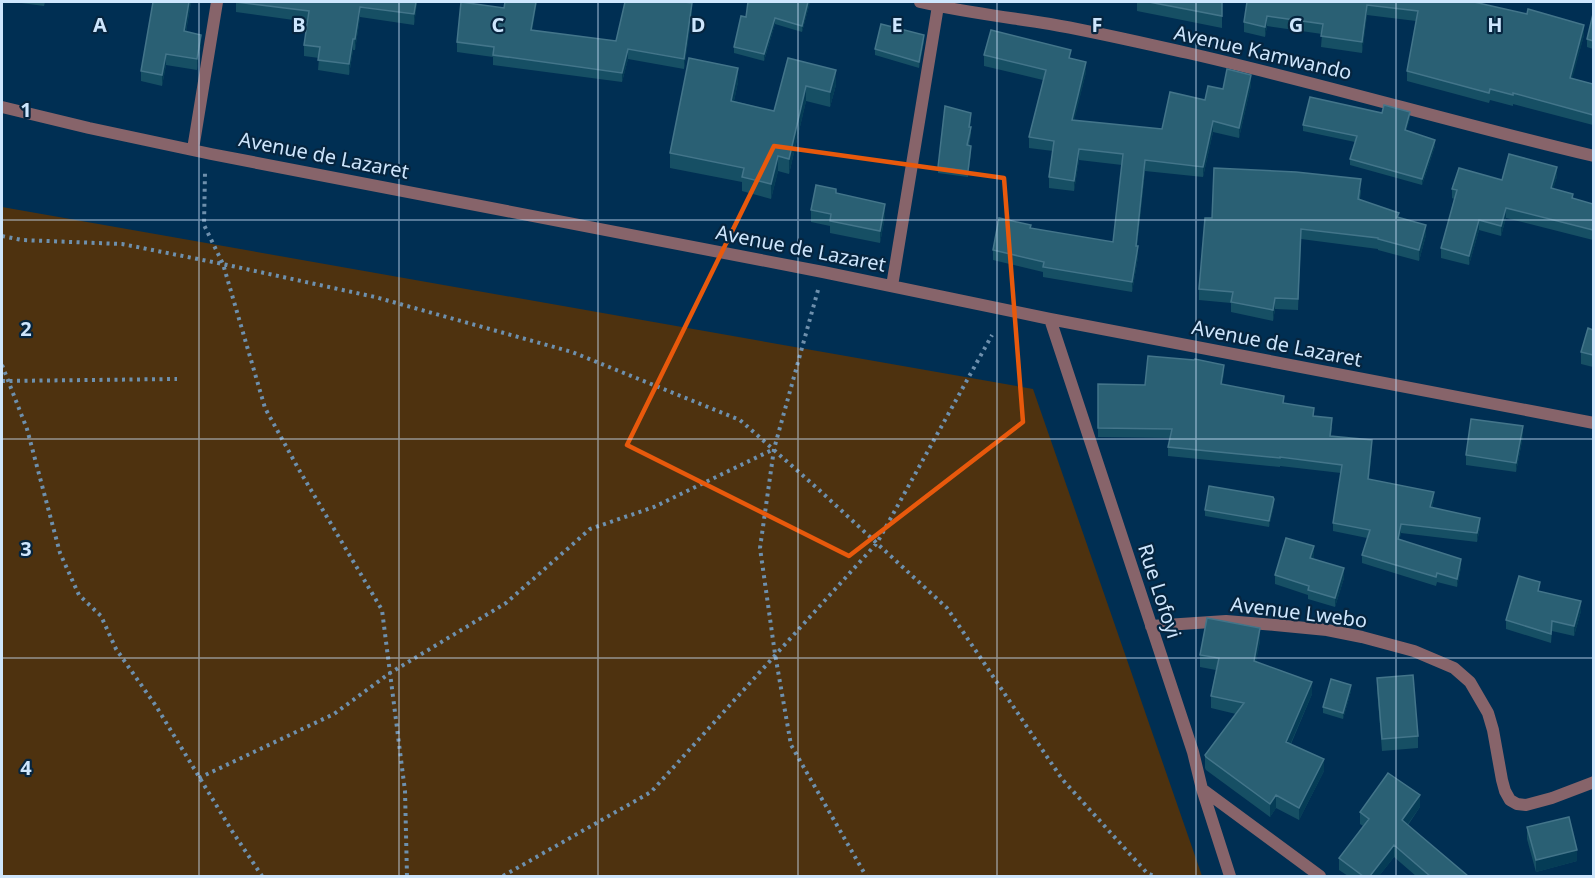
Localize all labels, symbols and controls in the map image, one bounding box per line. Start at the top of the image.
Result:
text: A [93,11,107,38]
text: B [292,11,306,38]
text: C [492,11,505,38]
text: D [691,11,705,38]
text: E [891,11,903,38]
text: F [1092,11,1102,38]
text: G [1289,11,1303,38]
text: H [1487,11,1503,38]
street label: Avenue Kamwando [1172,18,1354,86]
text: 1 [20,96,32,123]
street label: Avenue de Lazaret [237,125,411,185]
street label: Avenue de Lazaret [714,218,888,278]
street label: Avenue de Lazaret [1190,313,1364,373]
text: 2 [20,315,32,342]
text: 3 [20,535,32,562]
street label: Rue Lofoyi [1132,540,1188,642]
street label: Avenue Lwebo [1229,590,1369,634]
text: 4 [20,754,32,781]

